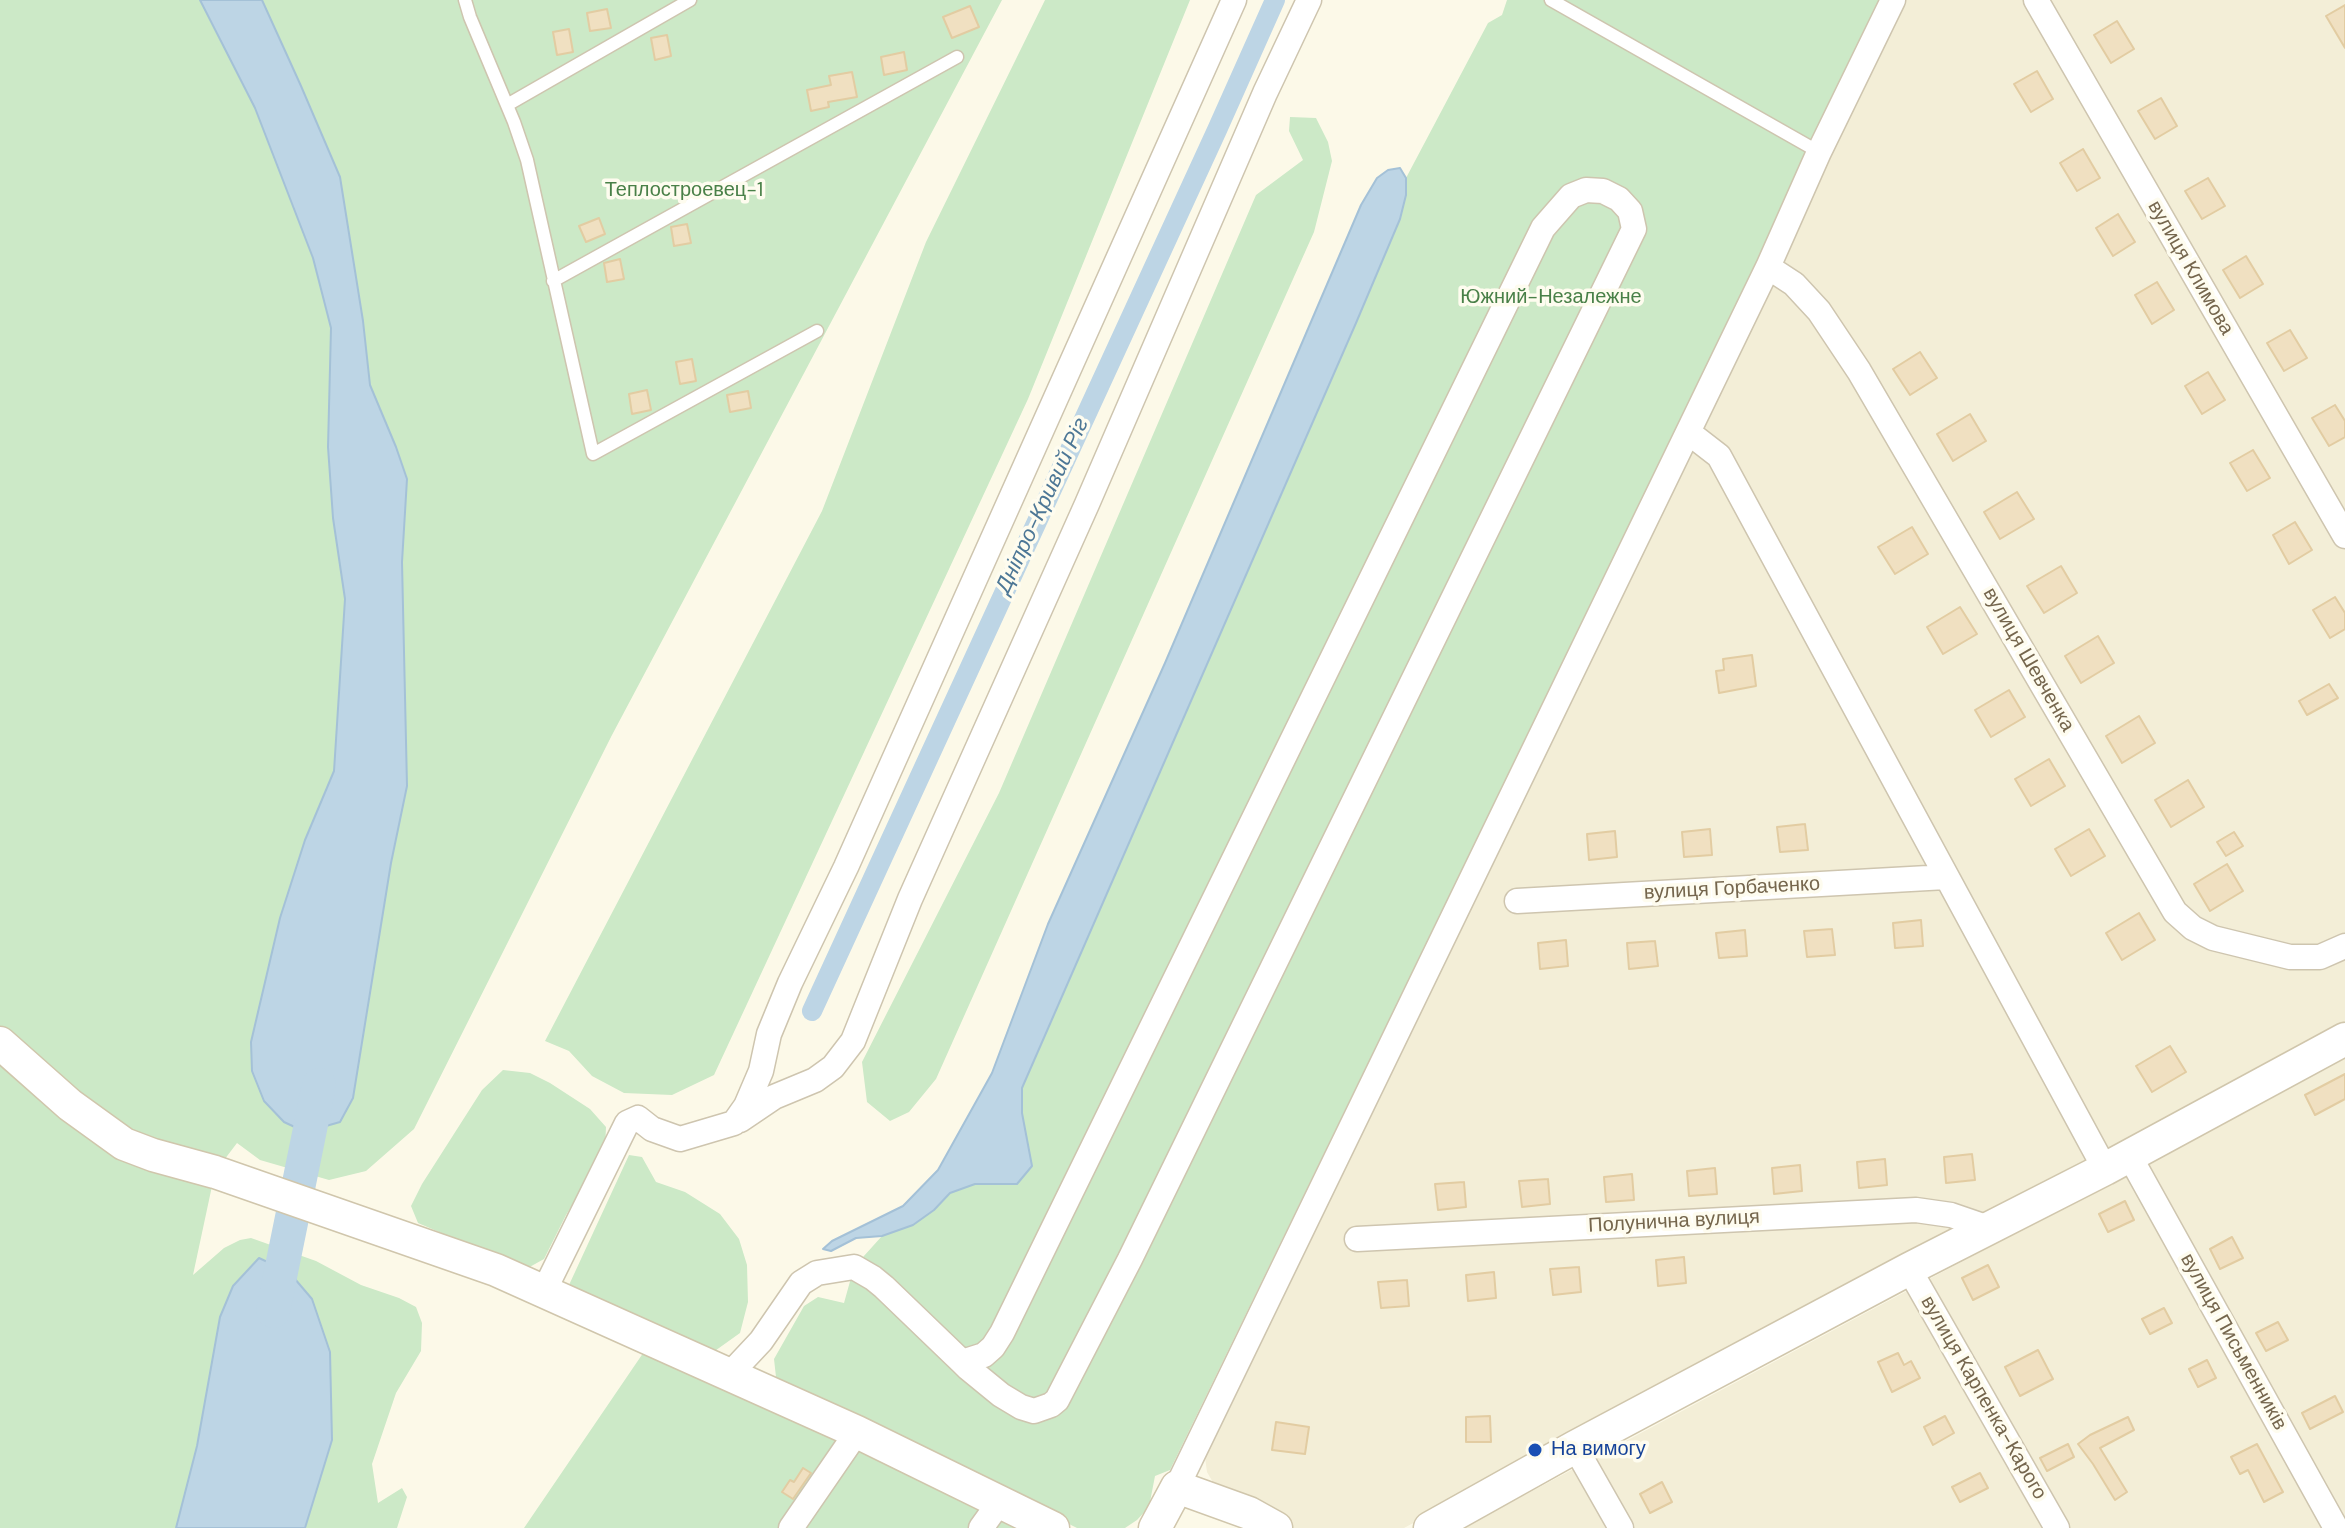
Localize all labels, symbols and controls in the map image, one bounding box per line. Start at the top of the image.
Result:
park label: Теплостроевец-1 [605,179,763,203]
street label: вулиця Климова [2142,197,2238,339]
park label: Южний-Незалежне [1460,286,1642,310]
water label: Дніпро-Кривий Ріг [991,414,1095,598]
street label: вулиця Шевченка [1977,584,2079,736]
street label: вулиця Горбаченко [1643,872,1821,906]
street label: Полунична вулиця [1588,1206,1760,1238]
street label: вулиця Письменників [2174,1250,2292,1434]
street label: вулиця Карпенка-Карого [1915,1292,2051,1504]
place label: На вимогу [1551,1438,1646,1462]
marker: На вимогу [1526,1441,1544,1459]

